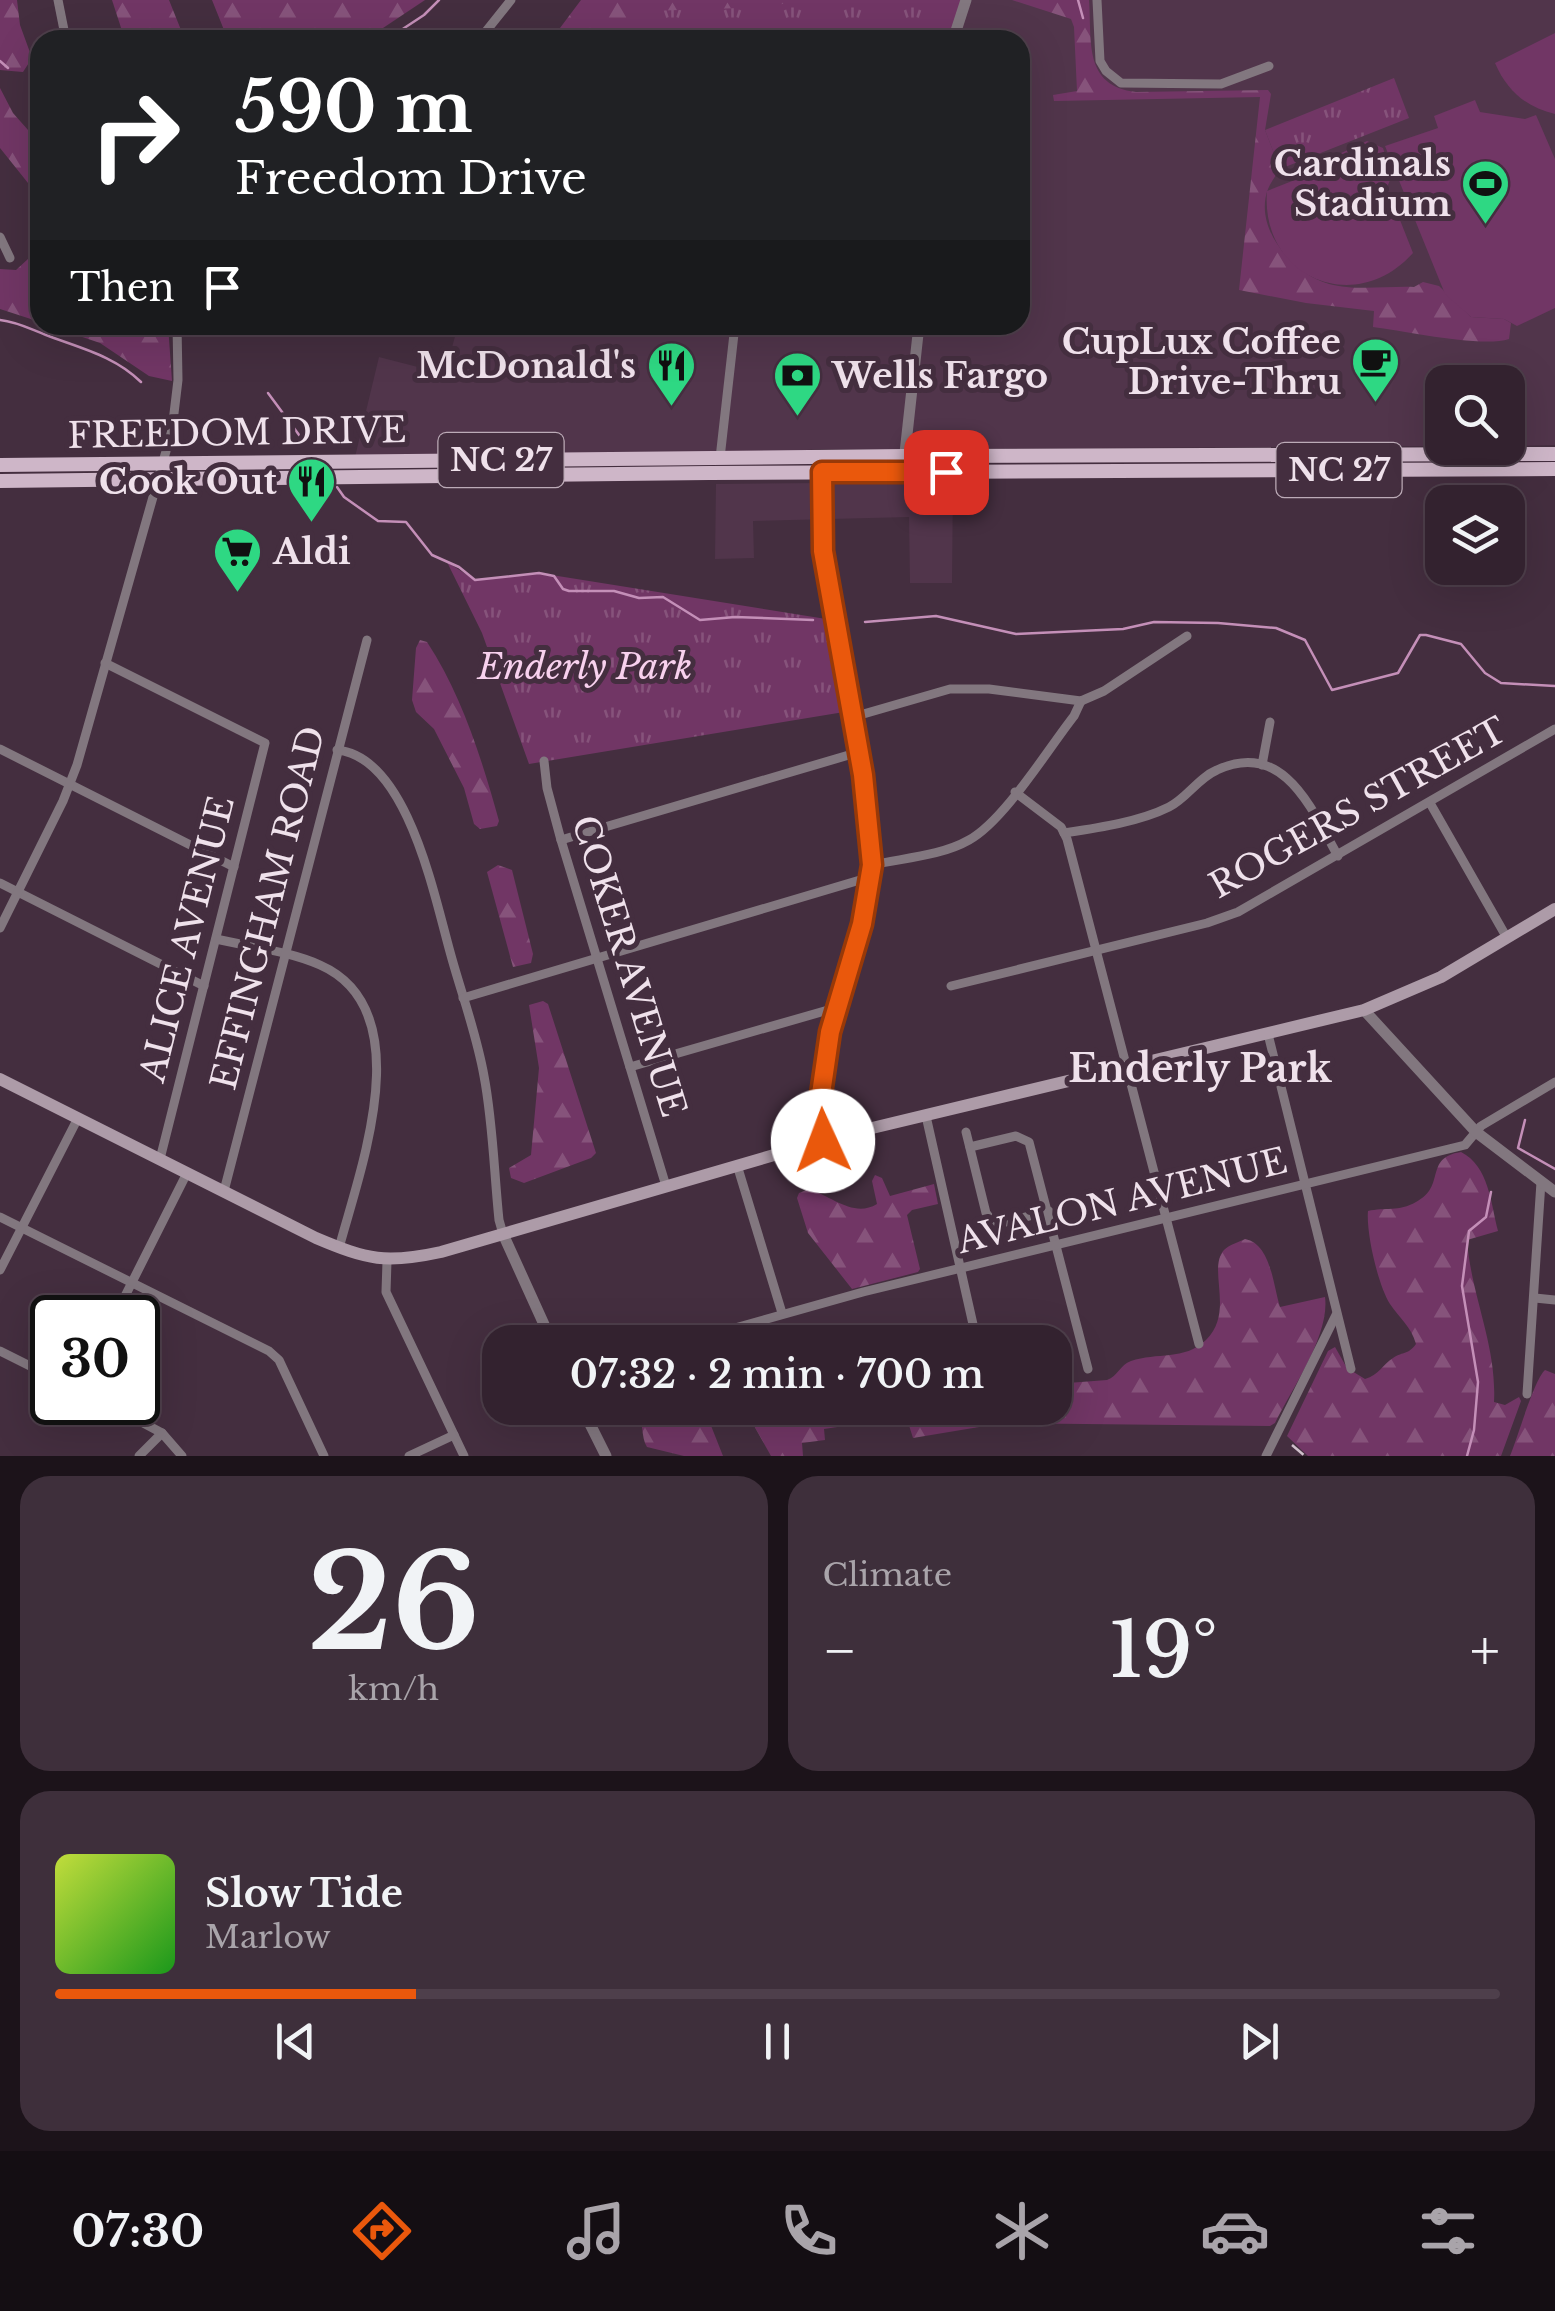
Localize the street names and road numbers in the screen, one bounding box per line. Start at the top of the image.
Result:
street label: FREEDOM DRIVE [67,408,407,457]
road number: NC 27 [438,433,564,487]
road number: NC 27 [1276,443,1402,497]
street label: ROGERS STREET [1202,708,1514,907]
street label: EFFINGHAM ROAD [202,722,333,1094]
street label: ALICE AVENUE [130,791,243,1087]
street label: COKER AVENUE [563,810,696,1122]
street label: AVALON AVENUE [951,1139,1291,1263]

